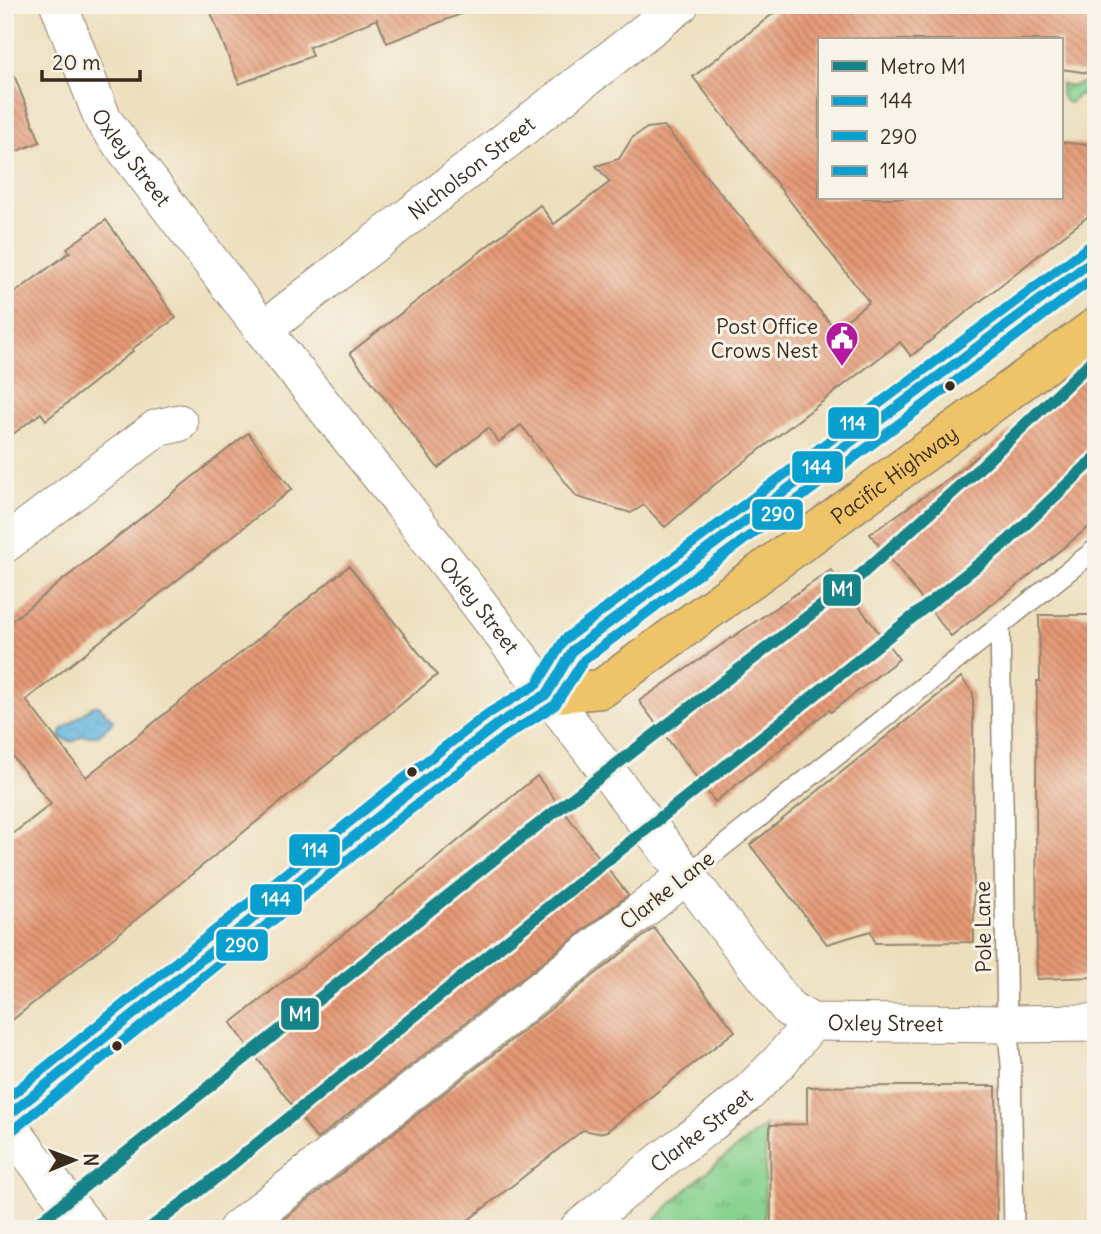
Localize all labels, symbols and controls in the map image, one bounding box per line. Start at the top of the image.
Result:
scale bar [42,38,140,82]
legend [818,38,1062,200]
text: 20 m [52,49,101,76]
text: Metro M1 [880,53,966,80]
text: 144 [880,87,913,114]
street label: Oxley Street [86,105,177,211]
street label: Nicholson Street [403,110,540,225]
text: 290 [880,123,917,150]
text: 114 [880,157,909,184]
place label: Post Office Crows Nest [711,313,818,364]
public building icon: Post Office Crows Nest [823,319,861,368]
unlabelled marker [943,379,957,393]
line badge: 114 [827,406,880,440]
text: 114 [840,411,866,435]
street label: Pacific Highway [825,419,963,530]
line badge: 144 [791,450,844,484]
text: 144 [802,455,832,479]
line badge: 290 [751,498,804,531]
text: 290 [761,502,795,526]
street label: Oxley Street [434,551,525,659]
line badge: M1 [822,573,862,607]
text: M1 [831,577,853,601]
unlabelled marker [405,765,419,779]
line badge: 114 [288,833,341,867]
text: 114 [302,838,328,862]
street label: Clarke Lane [614,845,720,935]
street label: Pole Lane [969,881,997,973]
line badge: 144 [249,883,303,916]
text: 144 [261,887,291,911]
line badge: 290 [215,928,269,962]
text: 290 [225,933,259,957]
line badge: M1 [280,997,320,1031]
text: M1 [289,1002,311,1026]
street label: Oxley Street [828,1009,943,1037]
unlabelled marker [110,1039,124,1053]
street label: Clarke Street [644,1082,758,1178]
north arrow [38,1126,108,1196]
text: N [79,1153,103,1166]

